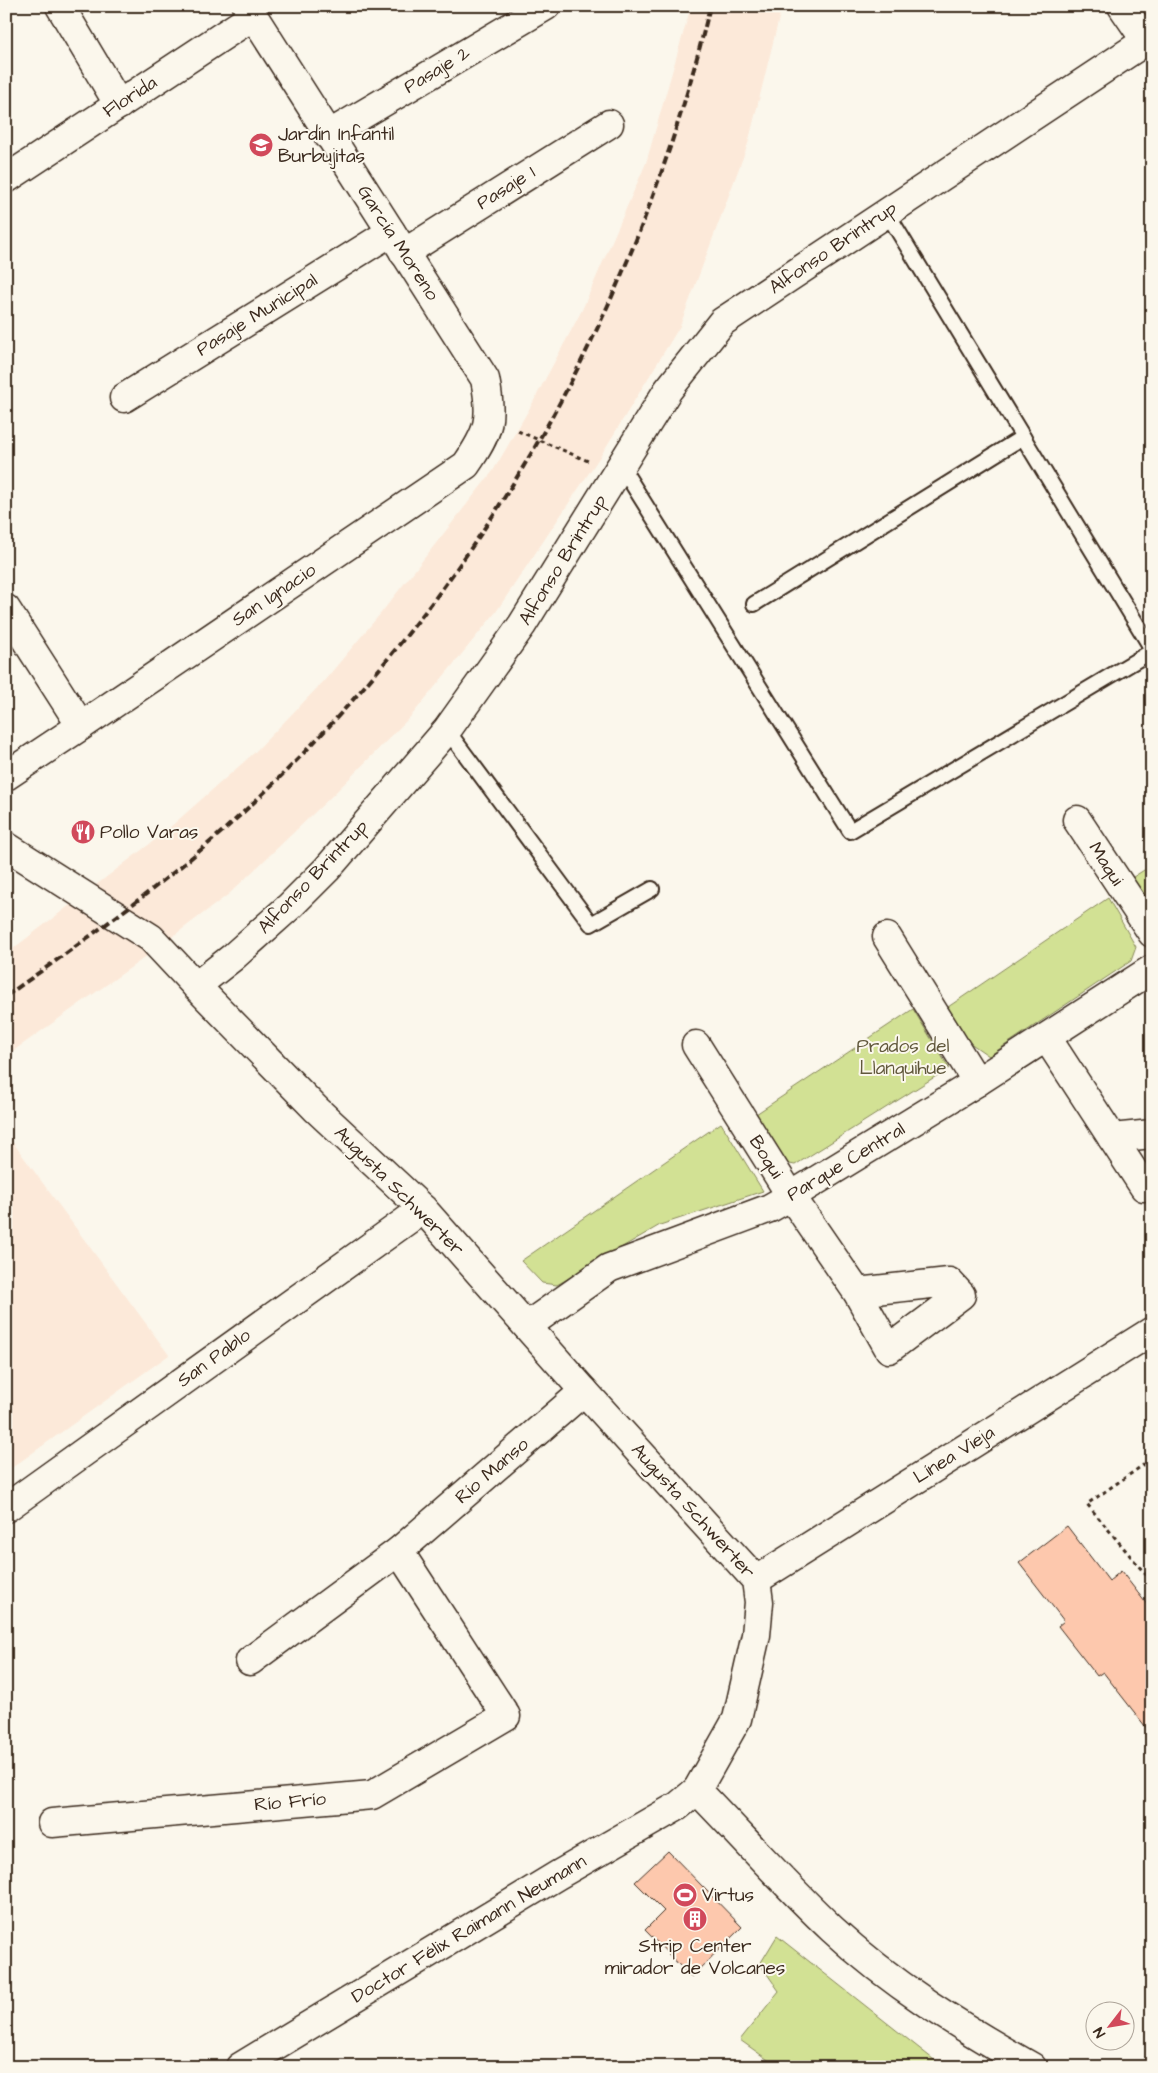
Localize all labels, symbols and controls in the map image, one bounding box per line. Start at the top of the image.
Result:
street label: Pasaje 2 [399,40,475,100]
street label: Florida [98,69,163,125]
place label: Jardín Infantil Burbujitas [278,121,394,170]
school or university icon: Jardín Infantil Burbujitas [248,132,274,158]
street label: Pasaje 1 [471,159,541,217]
street label: García Moreno [351,180,446,306]
street label: Alfonso Brintrup [764,195,903,301]
street label: Pasaje Municipal [191,267,323,363]
street label: Alfonso Brintrup [512,489,614,630]
street label: San Ignacio [226,557,322,634]
street label: Alfonso Brintrup [251,814,375,940]
restaurant icon: Pollo Varas [70,819,96,845]
place label: Pollo Varas [100,819,198,846]
street label: Maqui [1082,837,1130,891]
park label: Prados del Llanquihue [857,1033,949,1082]
street label: Parque Central [782,1116,910,1208]
street label: Augusta Schwerter [327,1120,470,1263]
street label: Boqui [742,1130,790,1184]
street label: San Pablo [172,1322,257,1394]
street label: Línea Vieja [908,1419,1000,1491]
street label: Río Manso [449,1431,535,1511]
street label: Augusta Schwerter [624,1437,762,1586]
street label: Río Frío [253,1785,327,1819]
street label: Doctor Félix Raimann Neumann [346,1848,592,2010]
sports icon: Virtus [672,1882,698,1908]
place label: Virtus [702,1882,754,1909]
building icon: Strip Center mirador de Volcanes [682,1906,708,1932]
place label: Strip Center mirador de Volcanes [605,1933,785,1982]
north arrow [1086,2000,1136,2050]
text: N [1089,2023,1111,2041]

